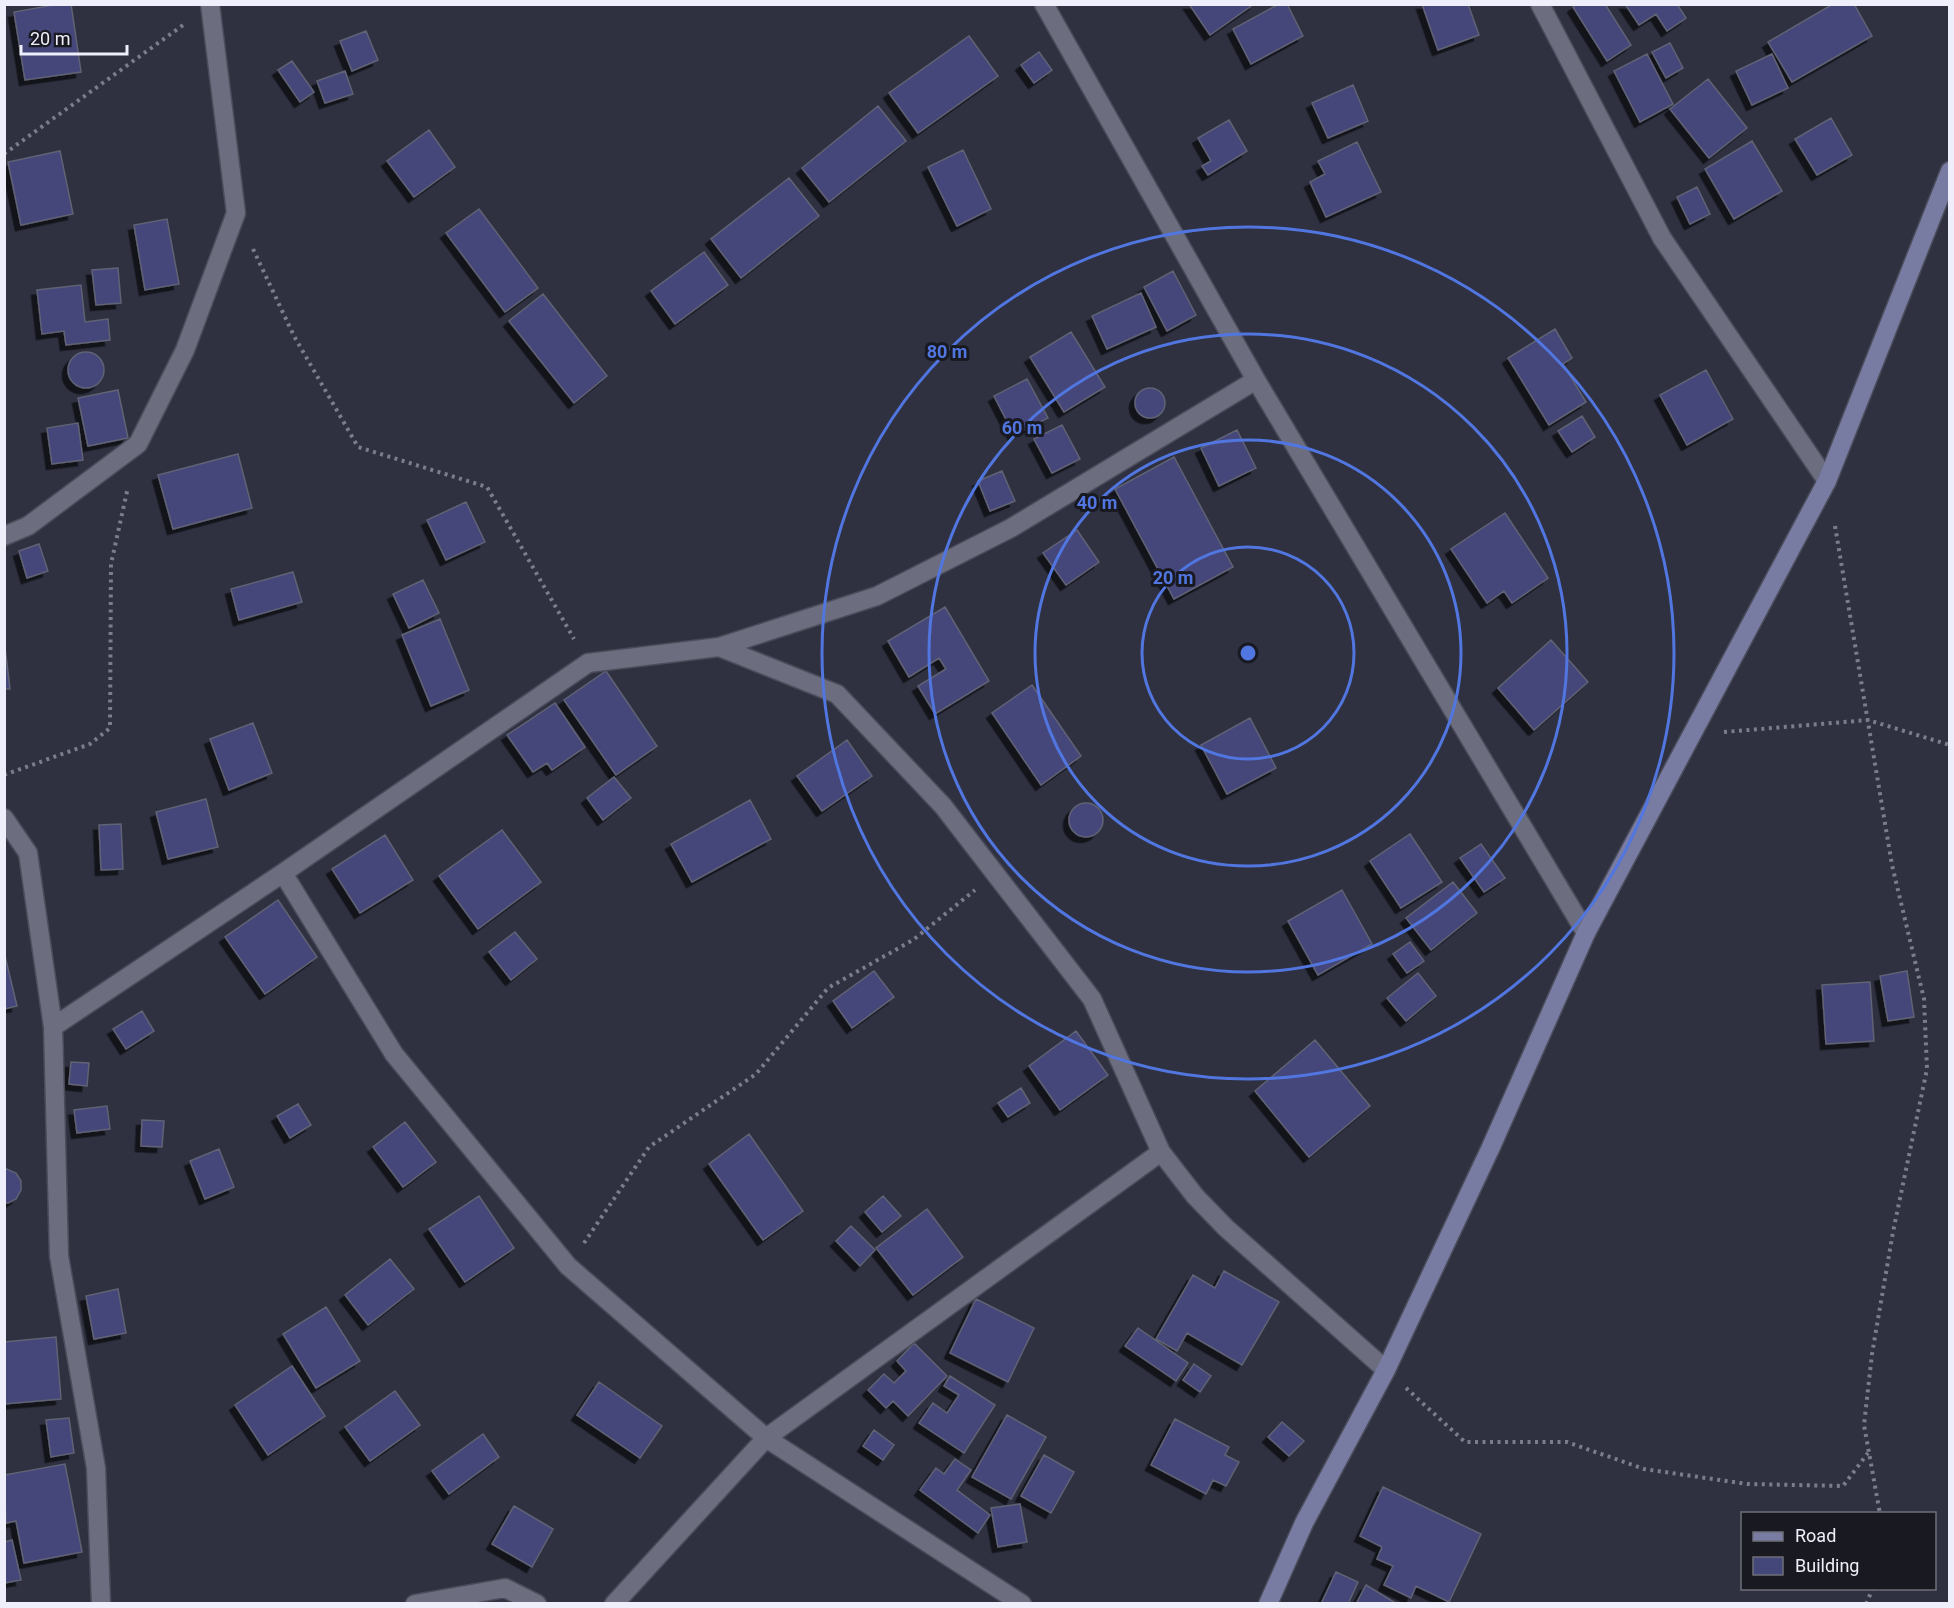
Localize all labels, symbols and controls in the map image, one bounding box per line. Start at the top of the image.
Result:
scale bar [21,18,128,56]
text: 20 m [30,28,70,49]
text: 80 m [927,341,967,362]
text: 60 m [1002,417,1042,438]
text: 40 m [1077,492,1117,513]
text: 20 m [1153,567,1193,588]
centre of rings [1238,643,1258,663]
legend [1741,1512,1936,1590]
text: Road [1795,1525,1836,1546]
text: Building [1795,1555,1859,1576]

